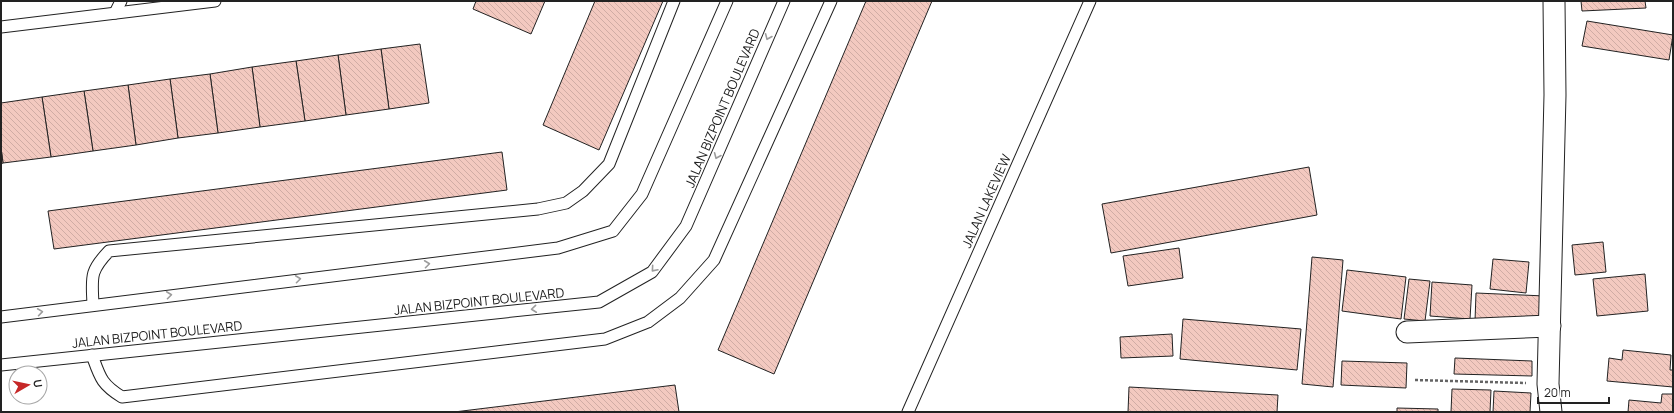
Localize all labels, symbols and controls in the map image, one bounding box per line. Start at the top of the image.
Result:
street label: JALAN BIZPOINT BOULEVARD [680,25,764,190]
one-way arrow [765,32,773,40]
street label: JALAN LAKEVIEW [957,151,1015,251]
one-way arrow [713,152,721,159]
one-way arrow [424,259,430,268]
one-way arrow [651,264,658,272]
one-way arrow [295,275,301,284]
street label: JALAN BIZPOINT BOULEVARD [393,283,565,319]
one-way arrow [166,291,172,300]
one-way arrow [531,304,537,313]
one-way arrow [37,307,43,316]
street label: JALAN BIZPOINT BOULEVARD [71,316,243,352]
north arrow [8,365,48,405]
text: U [30,378,46,389]
scale bar [1538,379,1609,405]
text: 20 m [1544,384,1571,401]

